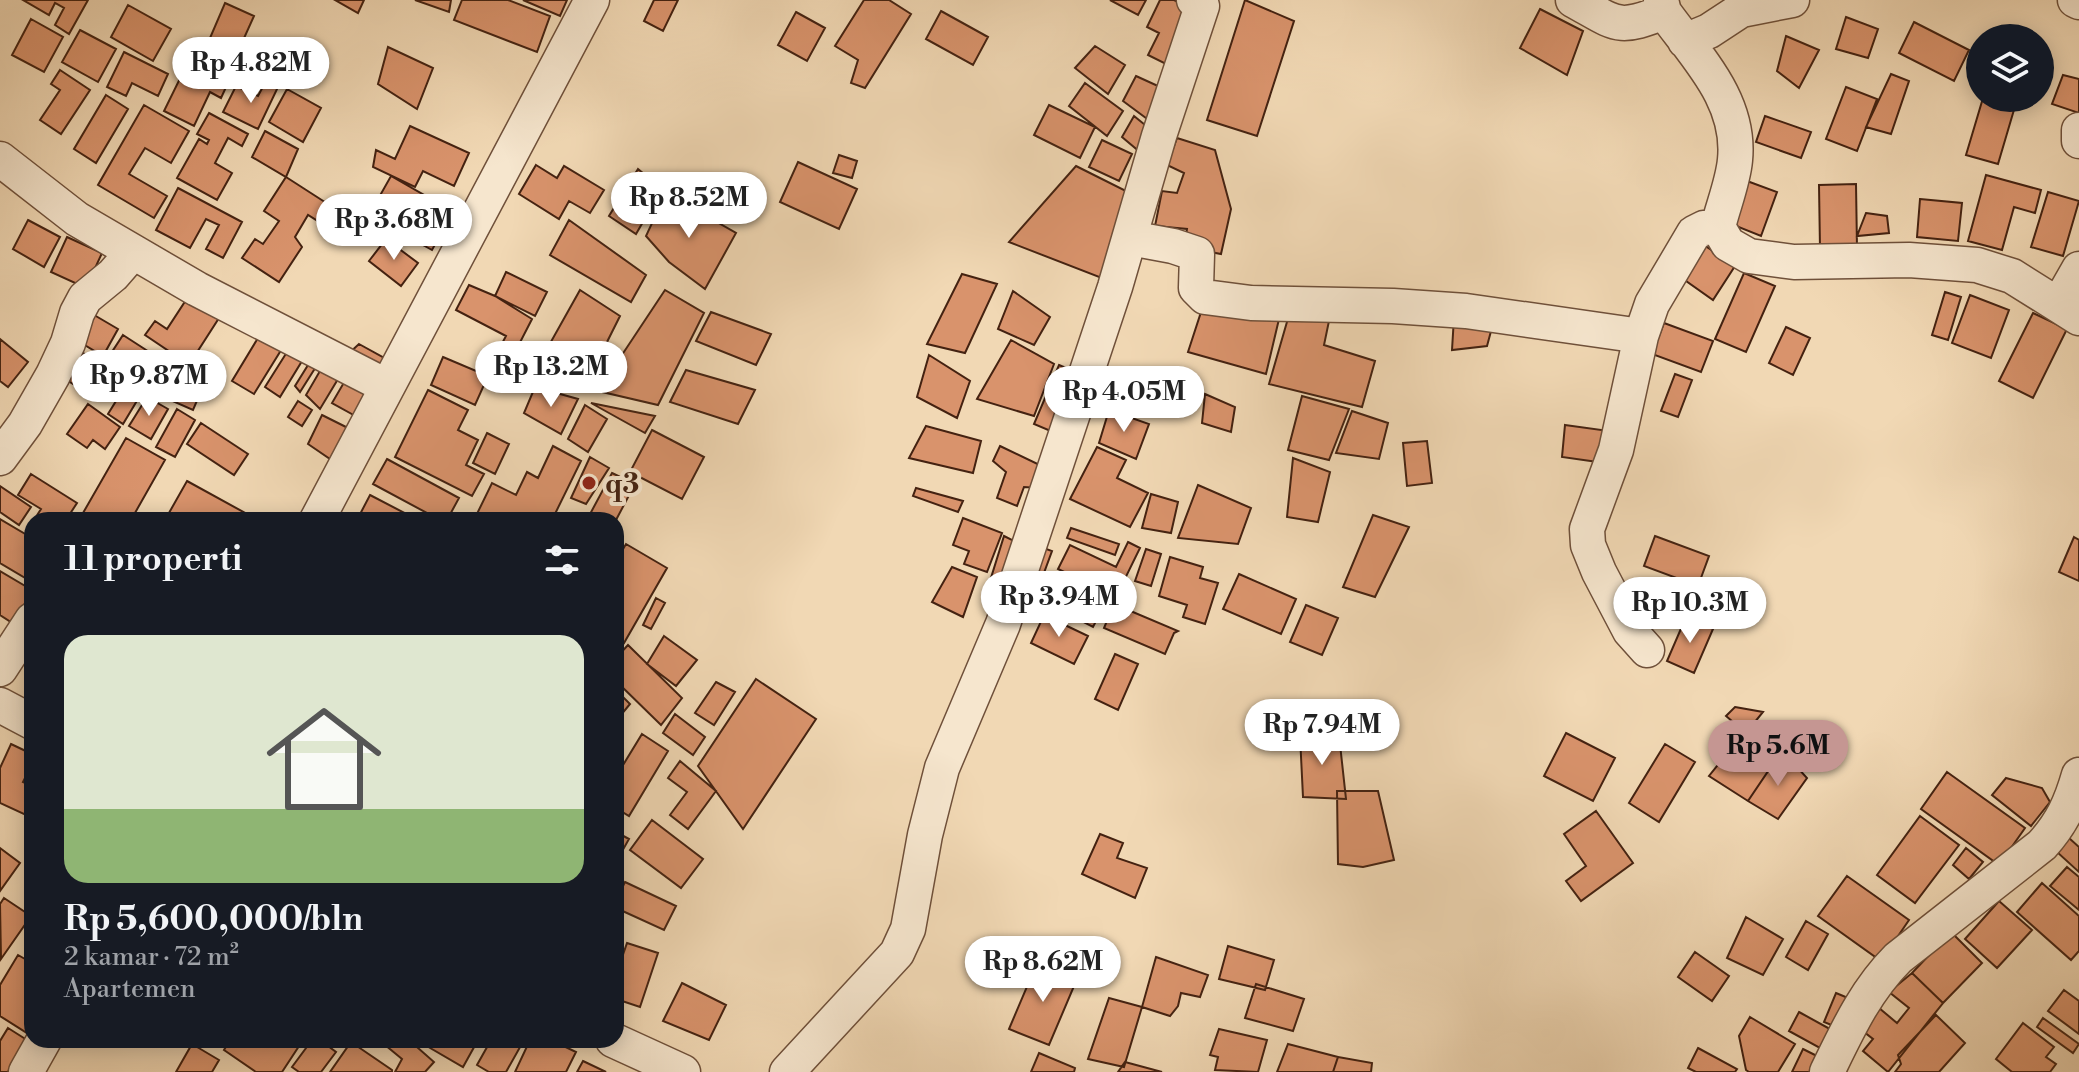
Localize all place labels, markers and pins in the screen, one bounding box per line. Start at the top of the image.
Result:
pin: Rp 4.82M [168,37,334,105]
pin: Rp 8.52M [606,172,772,240]
pin: Rp 3.68M [311,194,477,262]
pin: Rp 13.2M [468,341,634,409]
pin: Rp 9.87M [66,350,232,418]
pin: Rp 4.05M [1041,366,1207,434]
place label: q3 [605,467,639,502]
marker: q3 [580,474,598,492]
pin: Rp 3.94M [976,571,1142,639]
pin: Rp 10.3M [1607,577,1773,645]
pin: Rp 7.94M [1239,699,1405,767]
pin: Rp 5.6M [1704,720,1852,788]
pin: Rp 8.62M [960,936,1126,1004]

